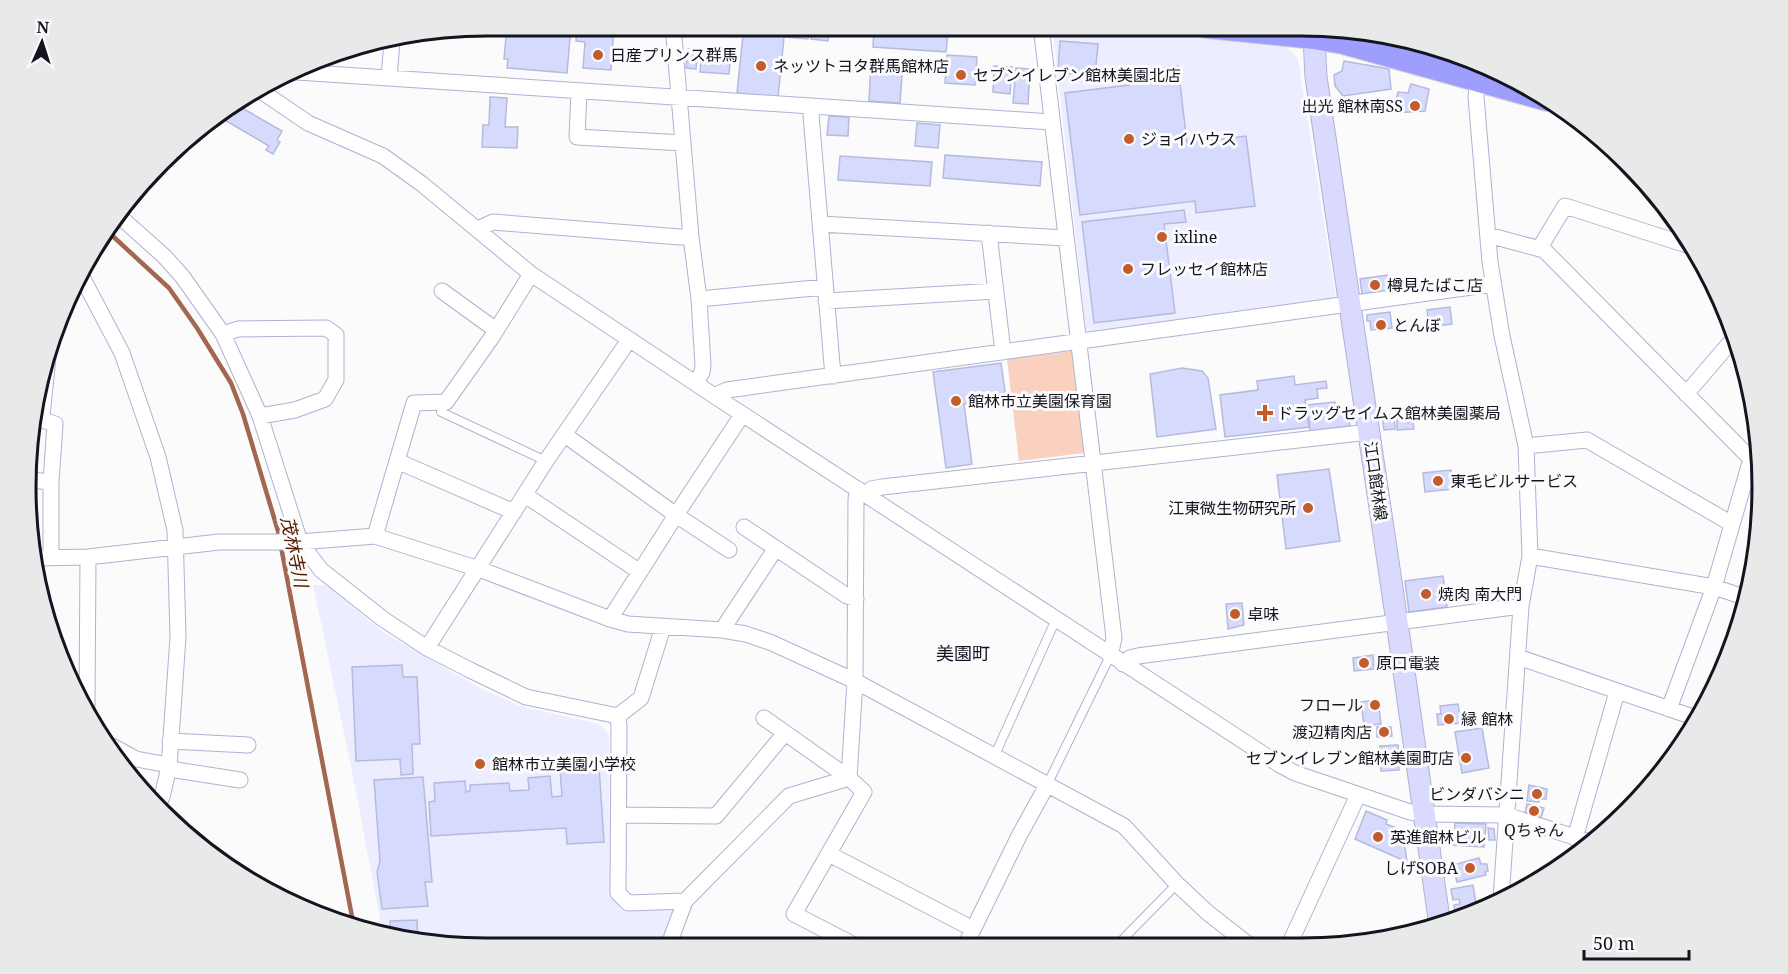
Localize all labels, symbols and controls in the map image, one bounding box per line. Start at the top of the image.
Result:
north arrow [12,12,72,72]
text: N [36,16,50,38]
place label: 日産プリンス群馬 [610,44,738,66]
marker: 日産プリンス群馬 [591,48,605,62]
place label: ネッツトヨタ群馬館林店 [773,55,949,77]
marker: ネッツトヨタ群馬館林店 [754,59,768,73]
place label: セブンイレブン館林美園北店 [973,64,1181,86]
marker: セブンイレブン館林美園北店 [954,68,968,82]
place label: 出光 館林南SS [1301,95,1403,117]
marker: 出光 館林南SS [1408,99,1422,113]
place label: ジョイハウス [1141,128,1237,150]
marker: ジョイハウス [1122,132,1136,146]
place label: ixline [1174,226,1217,248]
marker: ixline [1155,230,1169,244]
place label: フレッセイ館林店 [1140,258,1268,280]
marker: フレッセイ館林店 [1121,262,1135,276]
place label: 樽見たばこ店 [1387,274,1483,296]
marker: 樽見たばこ店 [1368,278,1382,292]
place label: とんぼ [1393,314,1441,336]
marker: とんぼ [1374,318,1388,332]
place label: 館林市立美園保育園 [968,390,1112,412]
marker: 館林市立美園保育園 [949,394,963,408]
place label: ドラッグセイムス館林美園薬局 [1277,402,1501,424]
marker: ドラッグセイムス館林美園薬局 [1258,406,1272,420]
street label: 江口館林線 [1360,440,1392,522]
place label: 東毛ビルサービス [1450,470,1578,492]
marker: 東毛ビルサービス [1431,474,1445,488]
place label: 江東微生物研究所 [1168,497,1296,519]
marker: 江東微生物研究所 [1301,501,1315,515]
water label: 茂林寺川 [276,514,315,591]
place label: 焼肉 南大門 [1438,583,1522,605]
marker: 焼肉 南大門 [1419,587,1433,601]
place label: 卓味 [1247,603,1279,625]
marker: 卓味 [1228,607,1242,621]
district label: 美園町 [936,641,990,665]
place label: 原口電装 [1376,652,1440,674]
marker: 原口電装 [1357,656,1371,670]
place label: フロール [1299,694,1363,716]
marker: フロール [1368,698,1382,712]
place label: 縁 館林 [1461,708,1513,730]
marker: 縁 館林 [1442,712,1456,726]
place label: 渡辺精肉店 [1292,721,1372,743]
marker: 渡辺精肉店 [1377,725,1391,739]
place label: セブンイレブン館林美園町店 [1246,747,1454,769]
marker: セブンイレブン館林美園町店 [1459,751,1473,765]
place label: 館林市立美園小学校 [492,753,636,775]
marker: 館林市立美園小学校 [473,757,487,771]
place label: ビンダバシニ [1429,783,1525,805]
marker: ビンダバシニ [1530,787,1544,801]
marker: Qちゃん [1527,804,1541,818]
place label: Qちゃん [1504,819,1564,841]
place label: 英進館林ビル [1390,826,1486,848]
marker: 英進館林ビル [1371,830,1385,844]
place label: しげSOBA [1384,857,1459,879]
marker: しげSOBA [1463,861,1477,875]
scale bar [1584,923,1689,961]
text: 50 m [1593,931,1635,955]

